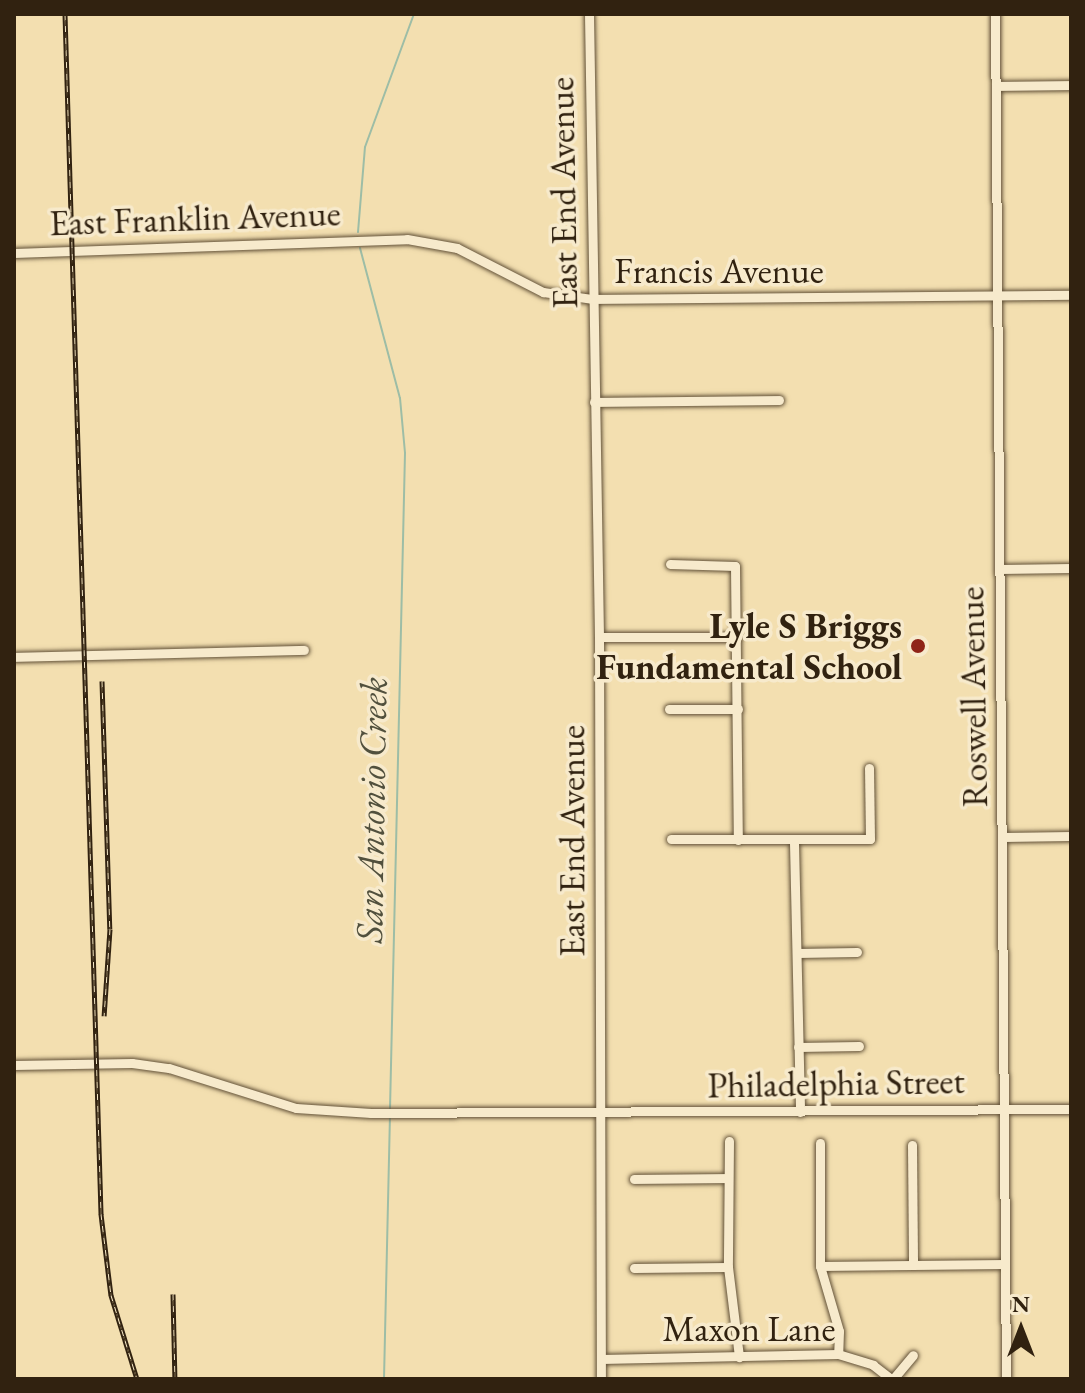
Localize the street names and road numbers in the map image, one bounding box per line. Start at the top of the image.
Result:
street label: East End Avenue [539,77,587,309]
street label: East Franklin Avenue [49,191,341,245]
street label: Francis Avenue [614,249,824,293]
street label: Roswell Avenue [949,586,997,808]
street label: East End Avenue [550,725,594,957]
street label: Philadelphia Street [707,1059,965,1107]
street label: Maxon Lane [662,1307,836,1351]

